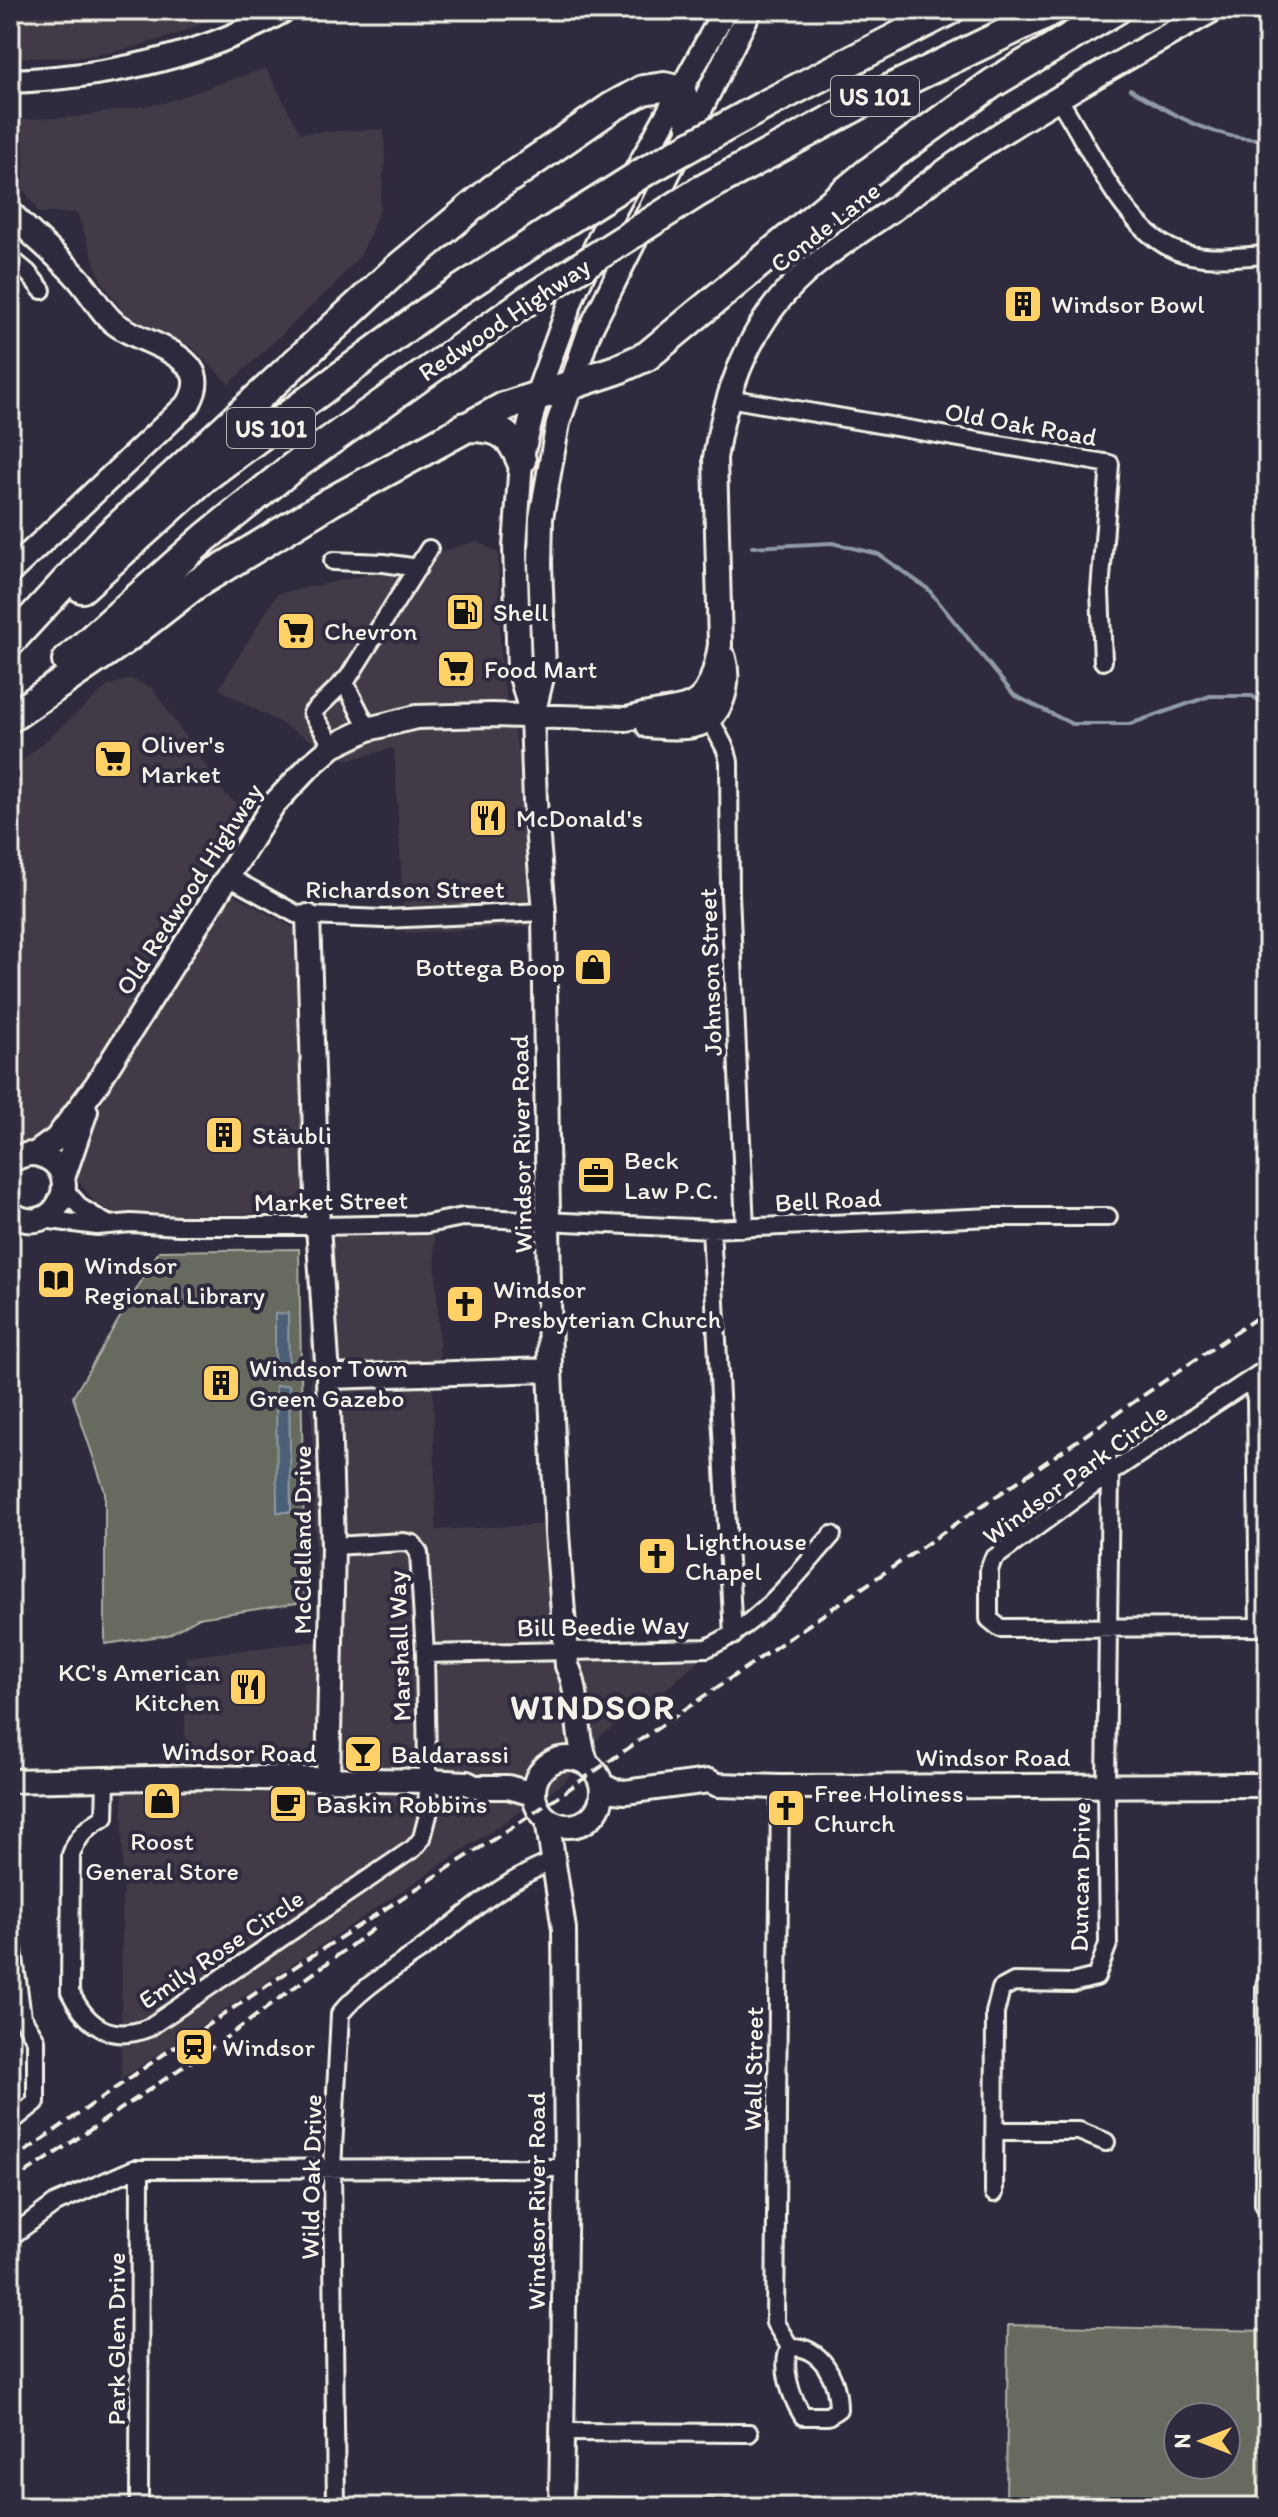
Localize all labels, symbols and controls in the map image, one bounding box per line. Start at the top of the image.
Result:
road number: US 101 [831,76,919,116]
street label: Conde Lane [764,174,886,280]
street label: Redwood Highway [412,250,596,388]
building icon: Windsor Bowl [1002,283,1044,325]
place label: Windsor Bowl [1051,288,1205,320]
street label: Old Oak Road [942,395,1100,453]
road number: US 101 [227,408,315,448]
fuel station icon: Shell [444,591,486,633]
place label: Shell [493,596,549,628]
supermarket icon: Chevron [275,610,317,652]
place label: Chevron [324,615,418,647]
supermarket icon: Food Mart [435,648,477,690]
place label: Food Mart [484,653,598,685]
place label: Oliver's Market [141,728,225,790]
supermarket icon: Oliver's Market [92,738,134,780]
street label: Old Redwood Highway [108,777,270,1001]
restaurant icon: McDonald's [467,797,509,839]
place label: McDonald's [516,802,643,834]
street label: Richardson Street [305,873,505,905]
street label: Johnson Street [691,887,729,1057]
shop icon: Bottega Boop [572,946,614,988]
place label: Bottega Boop [415,951,565,983]
street label: Windsor River Road [503,1034,539,1254]
building icon: Stäubli [203,1114,245,1156]
place label: Stäubli [252,1119,332,1151]
place label: Beck Law P.C. [624,1144,719,1206]
office icon: Beck Law P.C. [575,1154,617,1196]
street label: Bell Road [774,1181,882,1219]
street label: Market Street [254,1184,409,1218]
place label: Windsor Regional Library [84,1249,265,1311]
library icon: Windsor Regional Library [35,1259,77,1301]
place label: Windsor Presbyterian Church [493,1273,721,1335]
church icon: Windsor Presbyterian Church [444,1283,486,1325]
place label: Windsor Town Green Gazebo [249,1352,408,1414]
building icon: Windsor Town Green Gazebo [200,1362,242,1404]
street label: Windsor Park Circle [976,1396,1174,1552]
street label: McClelland Drive [286,1445,318,1635]
place label: Lighthouse Chapel [685,1525,807,1587]
church icon: Lighthouse Chapel [636,1535,678,1577]
street label: Marshall Way [380,1570,418,1722]
street label: Bill Beedie Way [517,1608,689,1644]
place label: KC's American Kitchen [58,1656,220,1718]
restaurant icon: KC's American Kitchen [227,1666,269,1708]
district label: WINDSOR [510,1687,676,1728]
bar icon: Baldarassi [342,1733,384,1775]
street label: Windsor Road [161,1735,317,1769]
place label: Baldarassi [391,1738,509,1770]
street label: Windsor Road [916,1741,1071,1773]
place label: Free Holiness Church [814,1777,963,1839]
shop icon: Roost General Store [141,1780,183,1822]
cafe icon: Baskin Robbins [267,1783,309,1825]
church icon: Free Holiness Church [765,1787,807,1829]
place label: Baskin Robbins [316,1788,487,1820]
street label: Duncan Drive [1063,1802,1097,1952]
place label: Roost General Store [85,1825,239,1887]
street label: Emily Rose Circle [132,1882,310,2016]
street label: Wall Street [736,2006,770,2132]
station icon: Windsor [173,2026,215,2068]
place label: Windsor [222,2031,315,2063]
street label: Windsor River Road [520,2091,552,2310]
street label: Wild Oak Drive [294,2094,328,2260]
street label: Park Glen Drive [100,2252,132,2426]
north arrow [1162,2401,1242,2481]
text: N [1169,2434,1196,2448]

